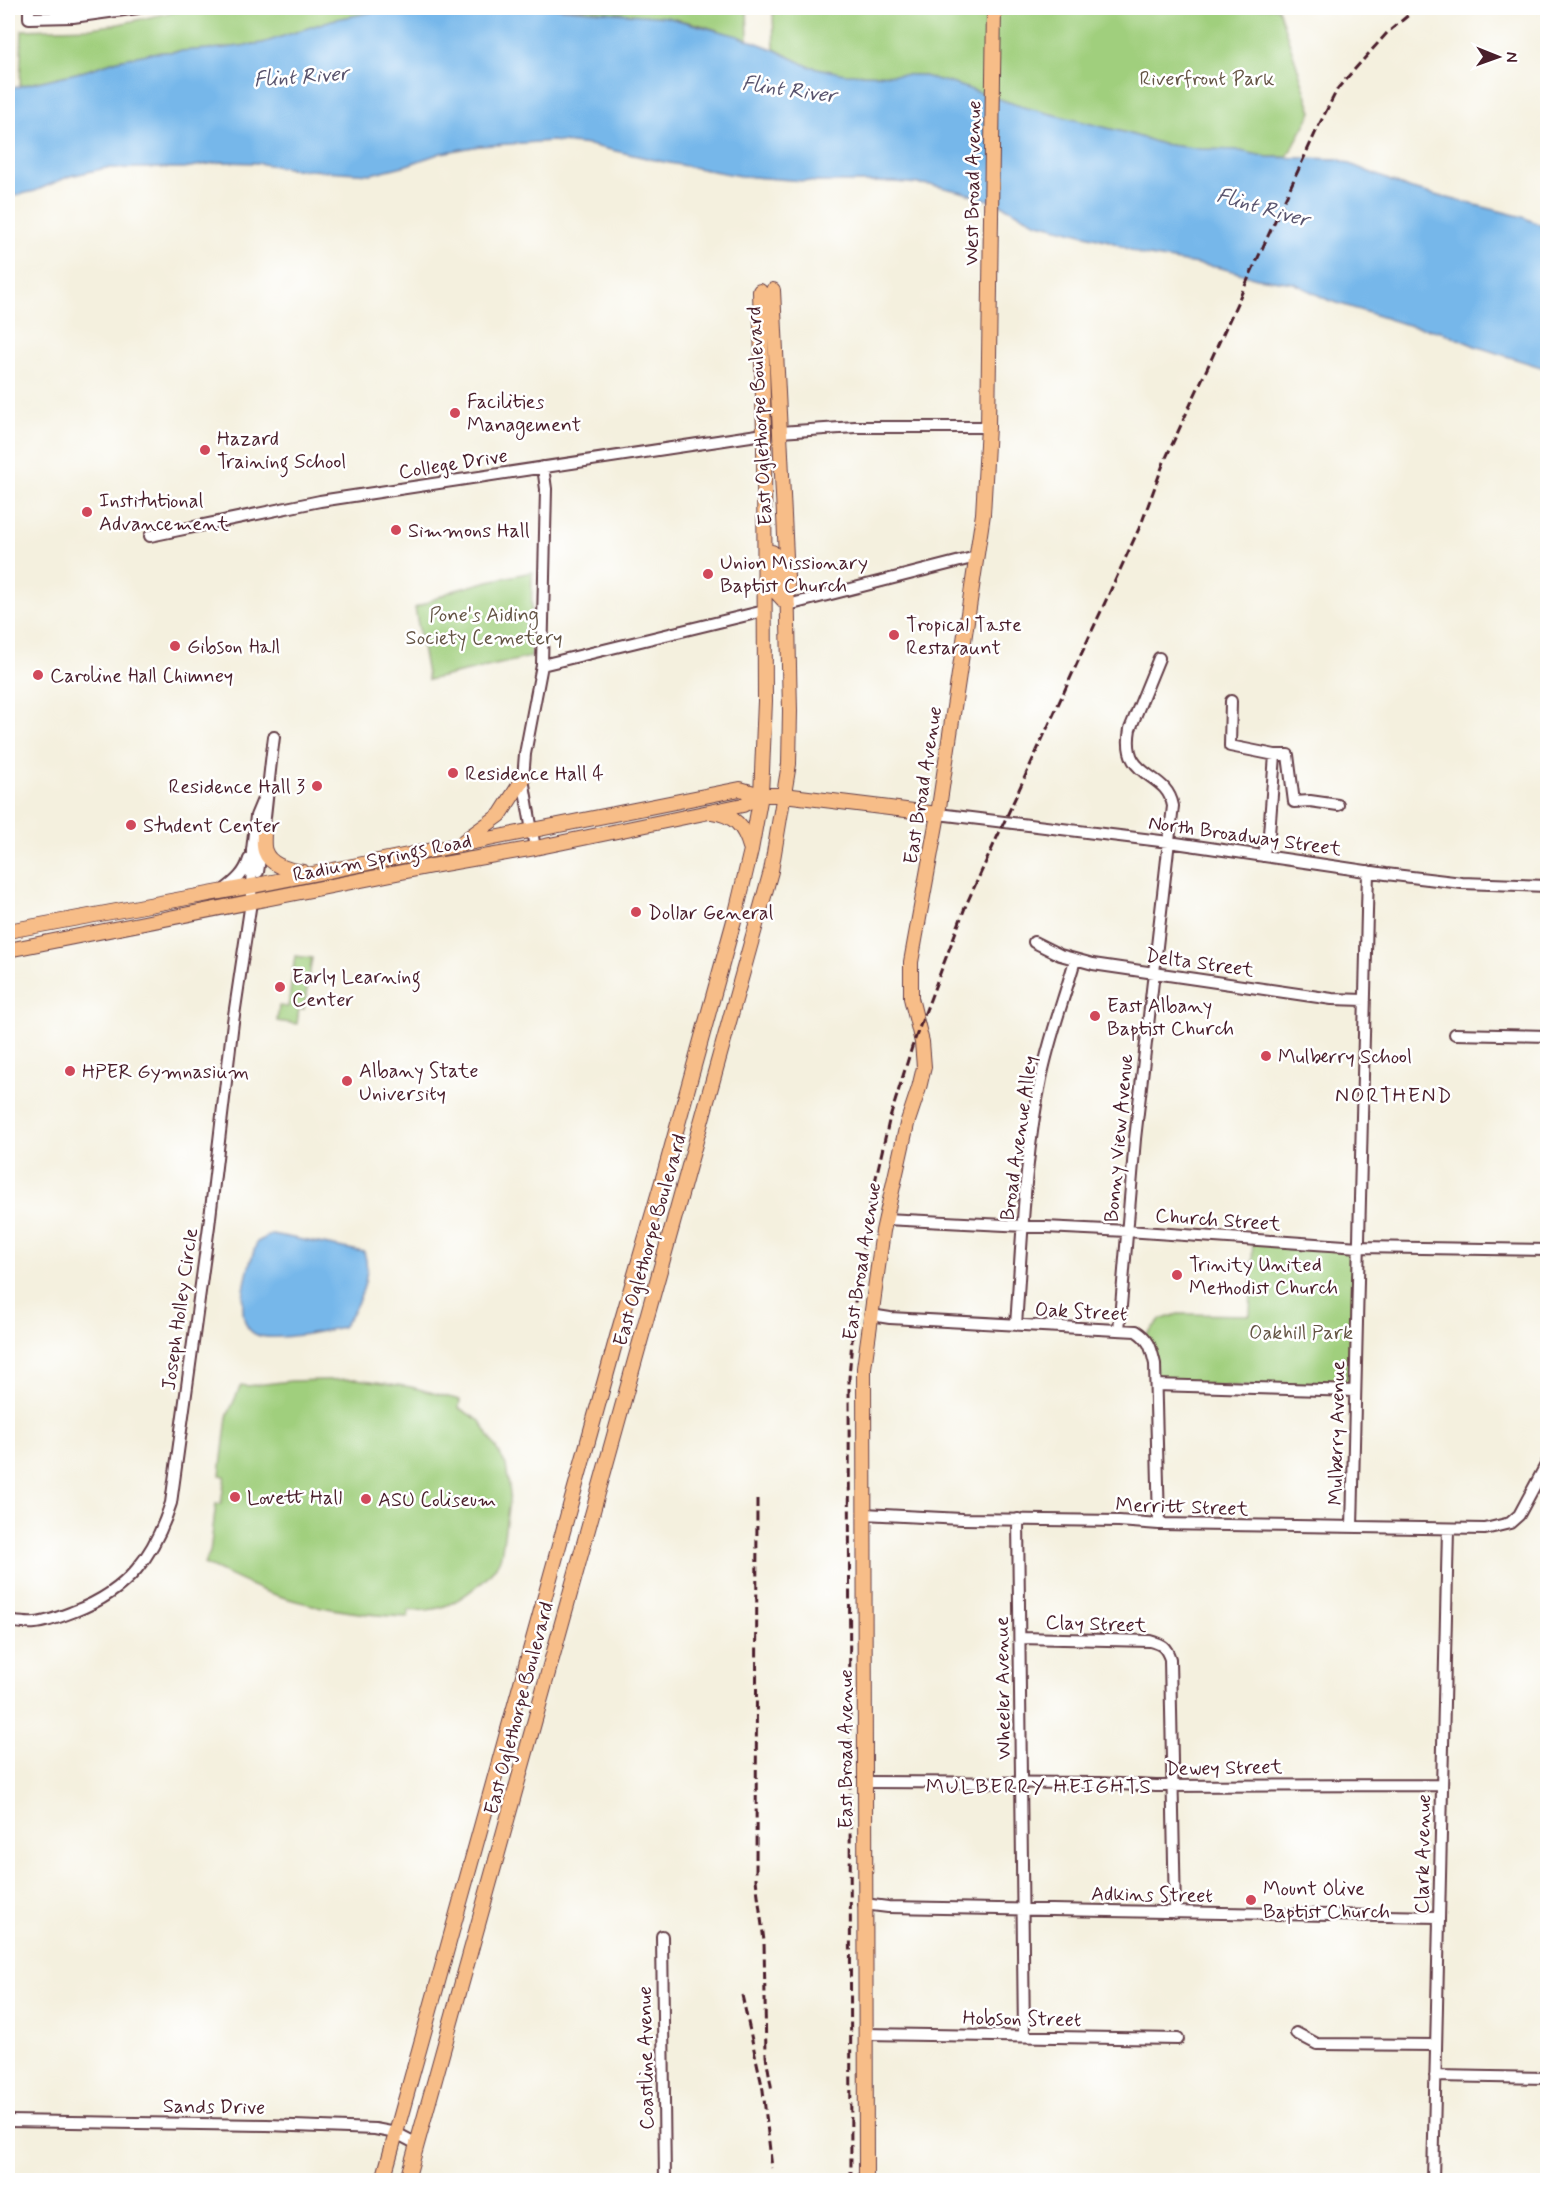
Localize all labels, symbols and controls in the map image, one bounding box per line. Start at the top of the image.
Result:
north arrow [1468,27,1528,87]
text: N [1501,52,1522,63]
water label: Flint River [253,60,353,94]
park label: Riverfront Park [1139,66,1275,93]
water label: Flint River [740,70,841,111]
street label: West Broad Avenue [959,100,988,266]
water label: Flint River [1213,181,1315,235]
street label: East Oglethorpe Boulevard [741,306,780,526]
place label: Facilities Management [467,389,581,440]
marker: Facilities Management [448,406,462,420]
place label: Hazard Training School [217,426,346,478]
marker: Hazard Training School [198,443,212,457]
street label: College Drive [397,443,510,486]
place label: Institutional Advancement [99,488,229,538]
marker: Institutional Advancement [80,505,94,519]
place label: Simmons Hall [408,518,530,545]
marker: Simmons Hall [389,523,403,537]
place label: Union Missionary Baptist Church [720,550,868,600]
marker: Union Missionary Baptist Church [701,567,715,581]
park label: Pone's Aiding Society Cemetery [406,602,562,652]
place label: Tropical Taste Restaraunt [906,612,1022,662]
marker: Tropical Taste Restaraunt [887,628,901,642]
place label: Gibson Hall [187,634,280,661]
marker: Gibson Hall [168,639,182,653]
place label: Caroline Hall Chimney [50,663,233,690]
marker: Caroline Hall Chimney [31,668,45,682]
street label: East Broad Avenue [898,704,949,866]
place label: Residence Hall 4 [465,761,604,788]
marker: Residence Hall 4 [446,766,460,780]
place label: Residence Hall 3 [169,774,305,801]
marker: Residence Hall 3 [310,779,324,793]
street label: North Broadway Street [1147,810,1343,863]
place label: Student Center [143,813,280,840]
marker: Student Center [124,818,138,832]
street label: Radium Springs Road [291,828,474,891]
place label: Dollar General [648,900,774,927]
marker: Dollar General [629,905,643,919]
street label: Delta Street [1144,943,1256,984]
place label: Early Learning Center [292,964,421,1014]
marker: Early Learning Center [273,980,287,994]
place label: East Albany Baptist Church [1107,993,1234,1043]
marker: East Albany Baptist Church [1088,1009,1102,1023]
place label: Mulberry School [1278,1044,1412,1071]
marker: Mulberry School [1259,1049,1273,1063]
street label: Bonny View Avenue [1099,1053,1140,1224]
street label: Broad Avenue Alley [995,1054,1044,1222]
place label: Albany State University [359,1058,478,1108]
place label: HPER Gymnasium [82,1059,249,1086]
marker: HPER Gymnasium [63,1064,77,1078]
marker: Albany State University [340,1074,354,1088]
district label: NORTHEND [1335,1082,1453,1110]
street label: East Oglethorpe Boulevard [607,1131,694,1349]
street label: East Broad Avenue [837,1180,888,1342]
street label: Church Street [1154,1203,1282,1238]
street label: Joseph Holley Circle [156,1226,205,1392]
place label: Trinity United Methodist Church [1189,1252,1338,1302]
marker: Trinity United Methodist Church [1170,1268,1184,1282]
street label: Oak Street [1034,1297,1128,1328]
park label: Oakhill Park [1249,1320,1353,1347]
street label: Mulberry Avenue [1323,1360,1352,1506]
place label: Lovett Hall [247,1485,342,1512]
place label: ASU Coliseum [378,1487,496,1514]
marker: Lovett Hall [228,1490,242,1504]
marker: ASU Coliseum [359,1492,373,1506]
street label: Merritt Street [1115,1492,1249,1523]
street label: East Oglethorpe Boulevard [478,1599,561,1818]
street label: Clay Street [1045,1609,1147,1640]
street label: Wheeler Avenue [989,1616,1018,1760]
street label: East Broad Avenue [833,1669,860,1829]
street label: Dewey Street [1166,1754,1283,1783]
district label: MULBERRY HEIGHTS [926,1773,1152,1801]
street label: Clark Avenue [1409,1794,1438,1914]
place label: Mount Olive Baptist Church [1263,1876,1390,1926]
street label: Adkins Street [1091,1881,1213,1910]
marker: Mount Olive Baptist Church [1244,1893,1258,1907]
street label: Coastline Avenue [632,1986,661,2130]
street label: Hobson Street [962,2005,1082,2034]
street label: Sands Drive [163,2093,265,2122]

